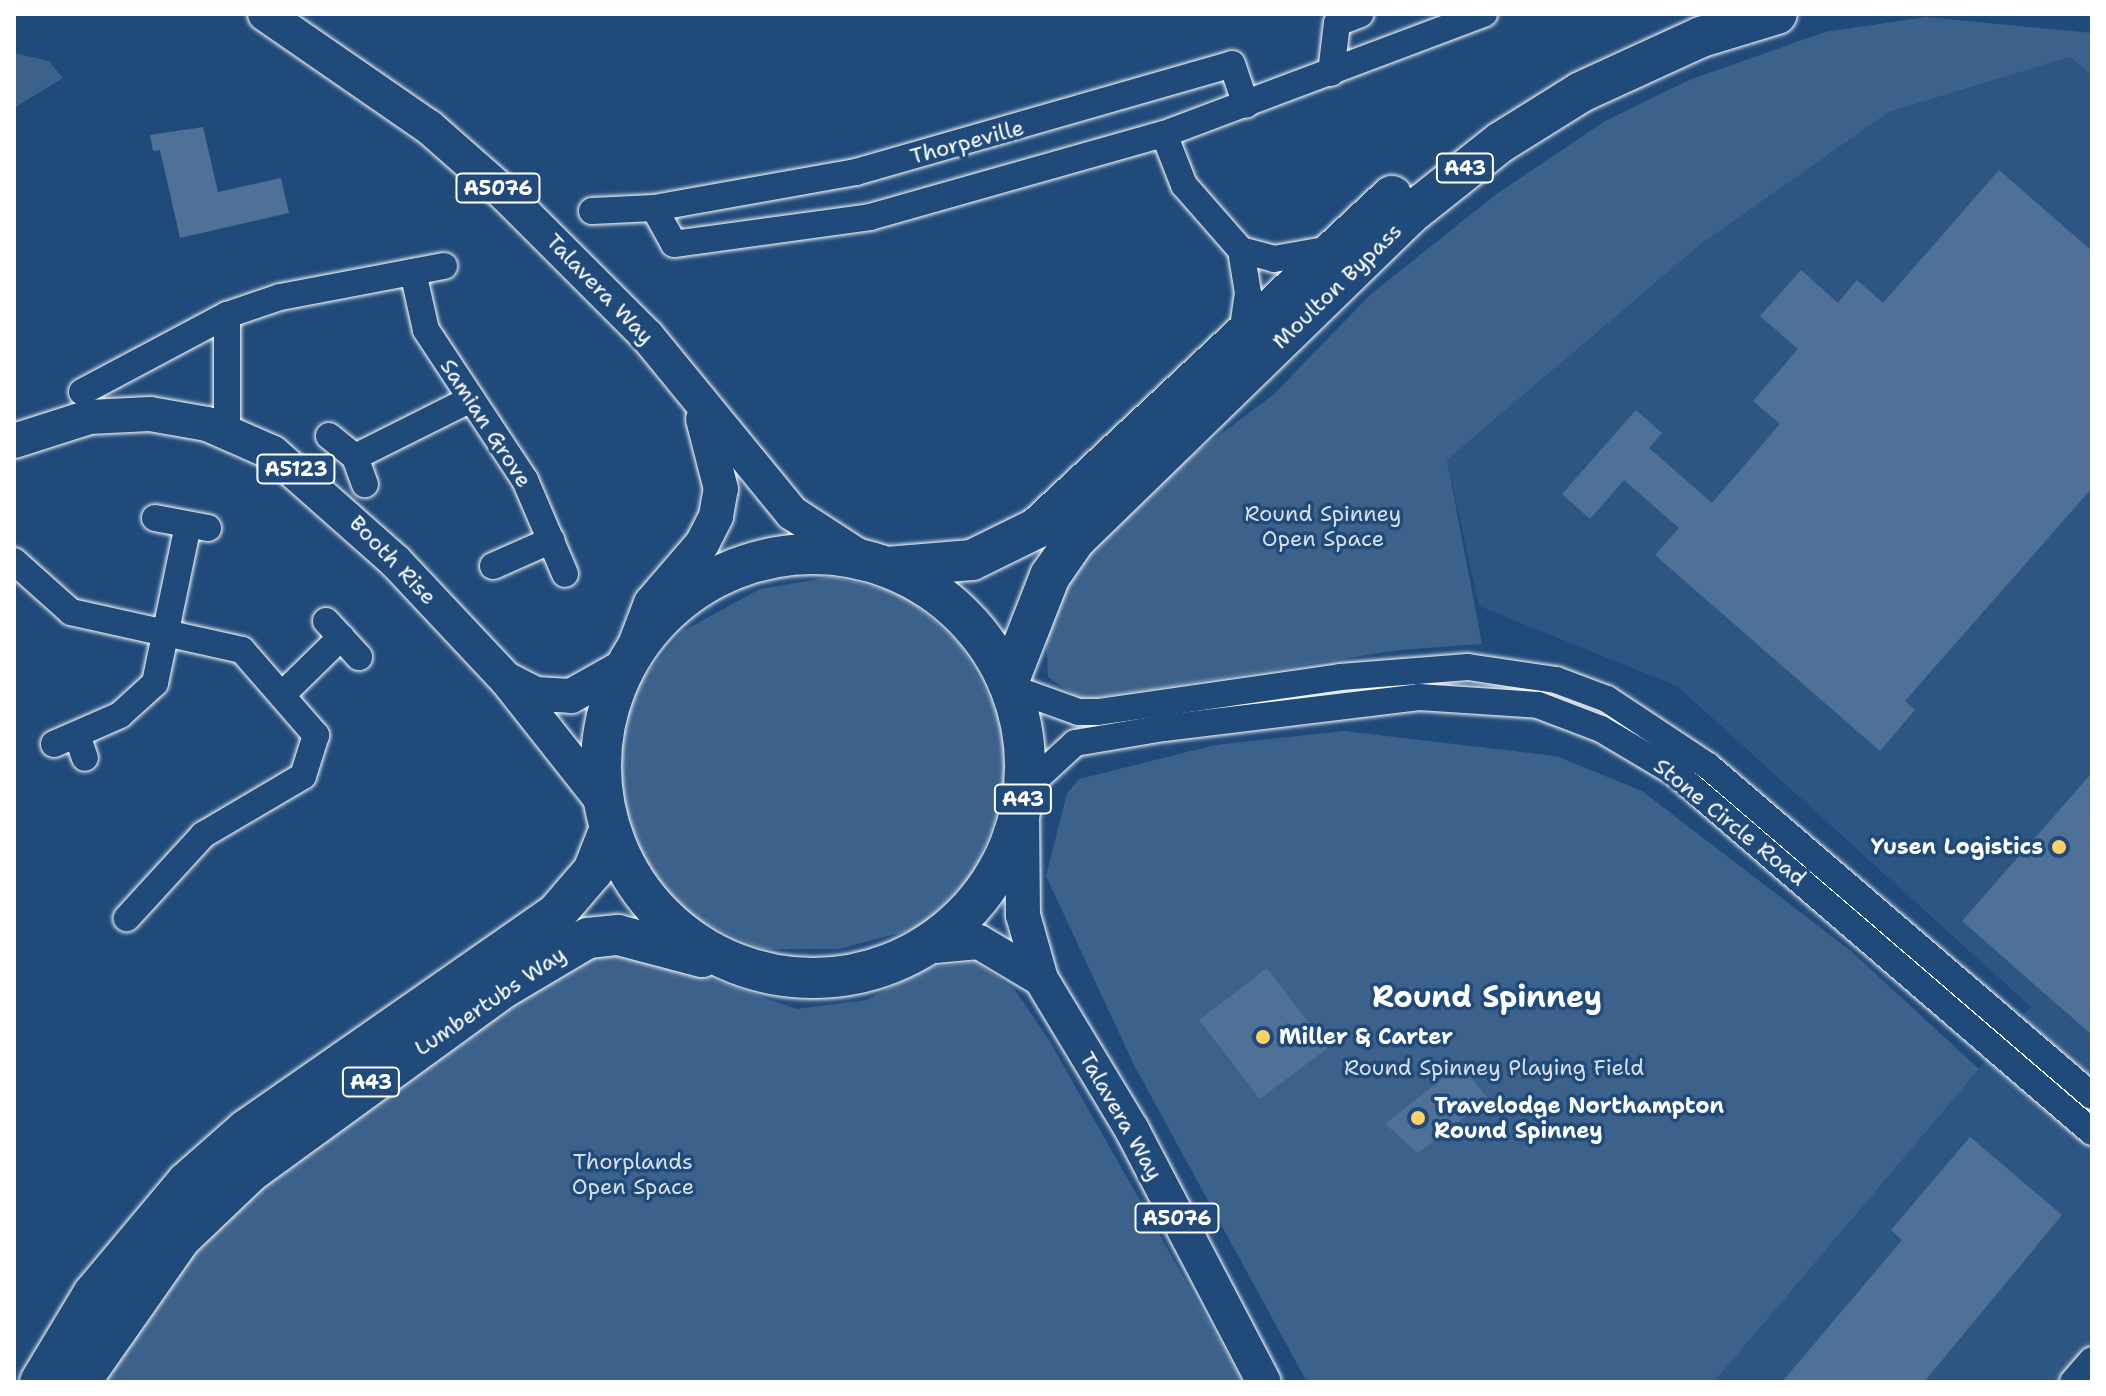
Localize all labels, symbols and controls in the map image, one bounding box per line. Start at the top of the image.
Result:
street label: Thorpeville [907,114,1027,170]
road number: A43 [1435,152,1495,184]
road number: A5076 [454,172,542,204]
street label: Moulton Bypass [1267,218,1407,354]
street label: Talavera Way [541,228,659,350]
street label: Samian Grove [435,354,537,492]
road number: A5123 [256,453,336,485]
park label: Round Spinney Open Space [1245,500,1401,552]
street label: Booth Rise [344,510,442,610]
street label: Stone Circle Road [1649,752,1811,892]
road number: A43 [993,783,1053,815]
place label: Yusen Logistics [1871,834,2043,860]
marker: Yusen Logistics [2050,838,2068,856]
street label: Lumbertubs Way [409,941,571,1061]
district label: Round Spinney [1372,979,1602,1015]
place label: Miller & Carter [1279,1024,1453,1050]
marker: Miller & Carter [1254,1028,1272,1046]
street label: Talavera Way [1074,1047,1168,1185]
park label: Round Spinney Playing Field [1344,1055,1644,1081]
road number: A43 [341,1066,401,1098]
place label: Travelodge Northampton Round Spinney [1434,1092,1724,1144]
marker: Travelodge Northampton Round Spinney [1409,1109,1427,1127]
park label: Thorplands Open Space [572,1148,694,1200]
road number: A5076 [1133,1202,1221,1234]

